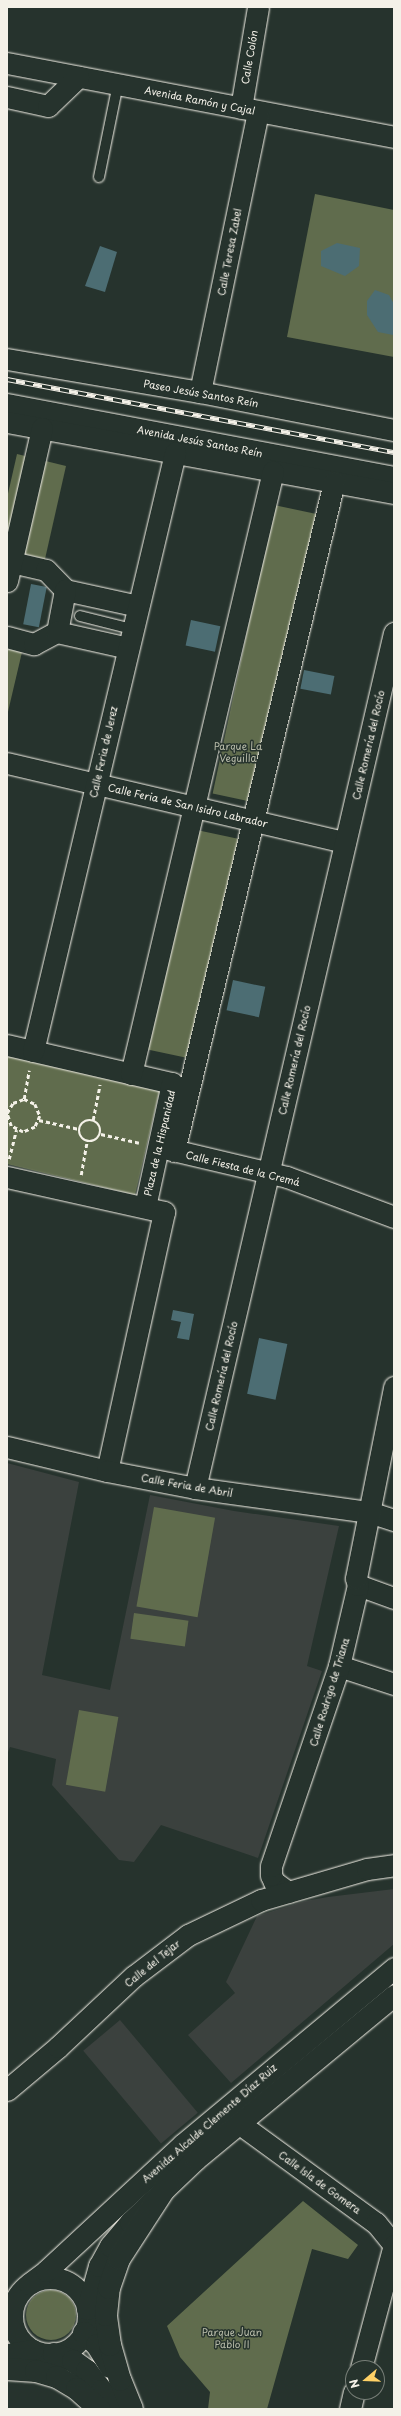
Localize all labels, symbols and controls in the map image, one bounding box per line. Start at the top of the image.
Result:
street label: Calle Colón [238,29,260,85]
street label: Avenida Ramón y Cajal [144,83,256,117]
street label: Calle Teresa Zabel [215,207,243,297]
street label: Paseo Jesús Santos Reín [143,377,259,409]
street label: Avenida Jesús Santos Reín [136,423,264,459]
street label: Calle Romería del Rocío [349,688,387,802]
street label: Calle Feria de Jerez [87,705,119,799]
park label: Parque La Veguilla [214,739,262,762]
street label: Calle Feria de San Isidro Labrador [107,781,269,829]
street label: Calle Romería del Rocío [275,1003,313,1117]
street label: Plaza de la Hispanidad [141,1088,177,1198]
street label: Calle Fiesta de la Cremá [184,1148,302,1188]
street label: Calle Romería del Rocío [202,1319,240,1433]
street label: Calle Feria de Abril [140,1471,234,1499]
street label: Calle Rodrigo de Triana [307,1636,351,1748]
street label: Calle del Tejar [122,1937,182,1989]
street label: Avenida Alcalde Clemente Díaz Ruiz [139,2061,279,2185]
street label: Calle Isla de Gomera [276,2148,364,2216]
park label: Parque Juan Pablo II [202,2325,262,2348]
north arrow [345,2360,385,2400]
text: N [345,2377,364,2391]

